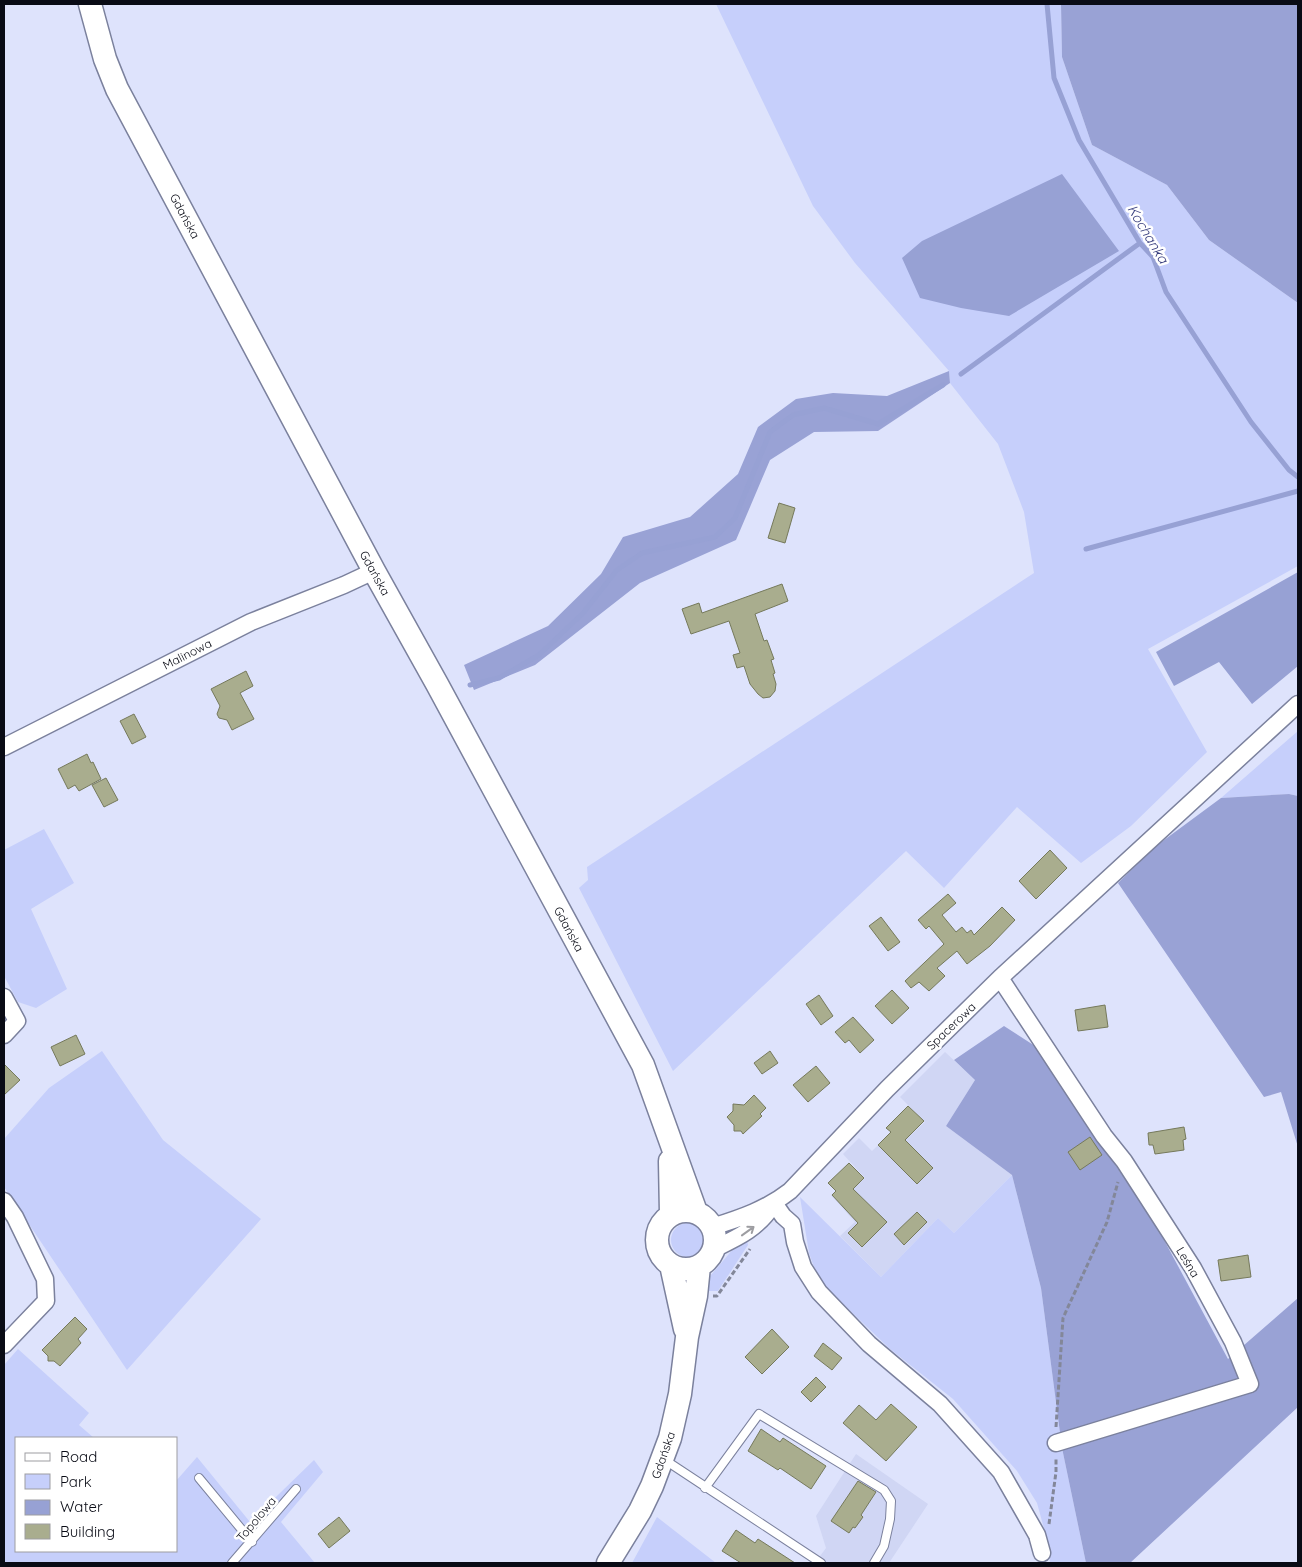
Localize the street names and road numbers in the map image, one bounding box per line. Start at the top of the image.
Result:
street label: Gdańska [167,191,203,241]
street label: Gdańska [357,548,393,598]
street label: Malinowa [160,635,214,673]
street label: Gdańska [551,904,587,954]
street label: Spacerowa [923,999,979,1053]
street label: Leśna [1173,1244,1203,1280]
street label: Gdańska [648,1429,678,1481]
street label: Topolowa [233,1494,279,1544]

